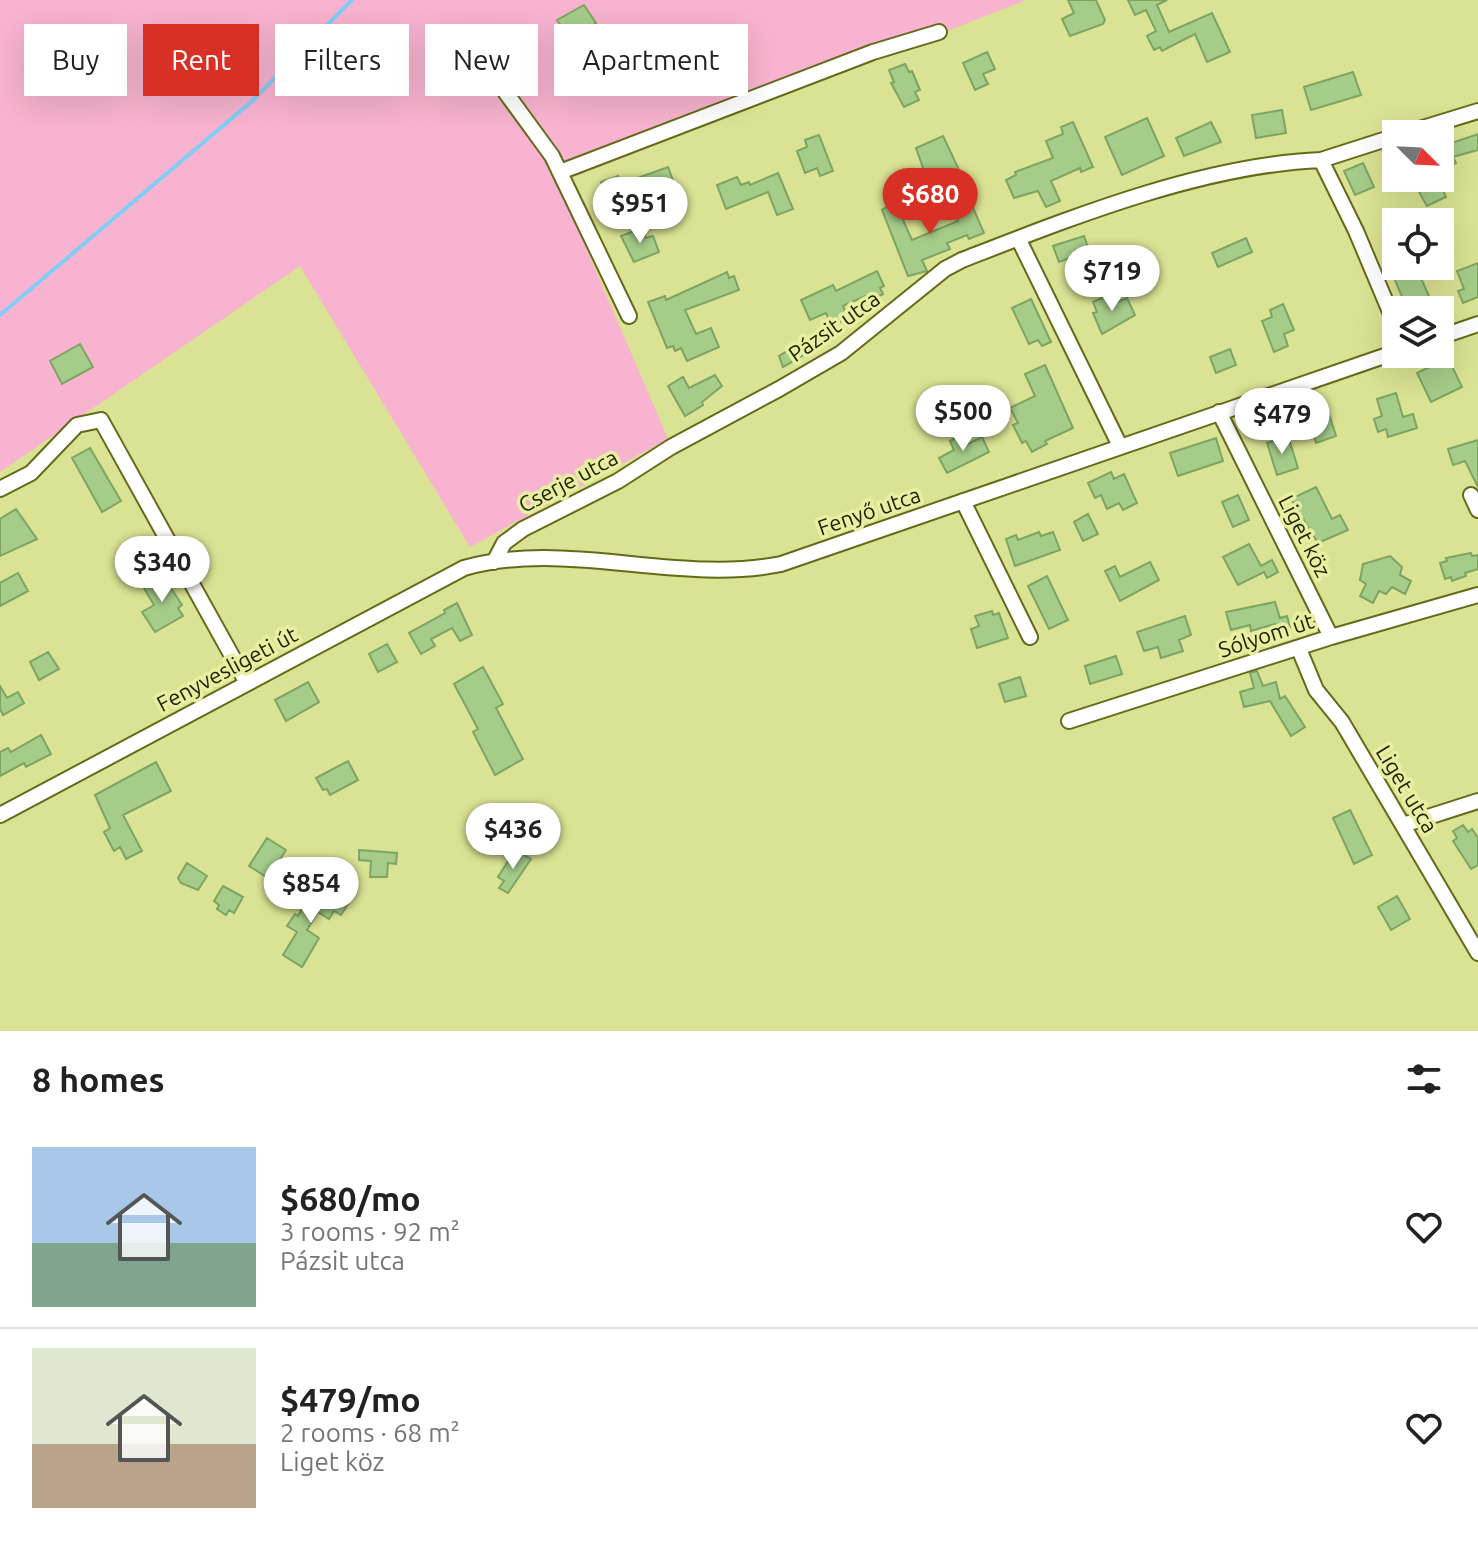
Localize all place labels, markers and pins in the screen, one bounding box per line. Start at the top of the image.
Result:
pin: $680 [883,168,977,236]
pin: $951 [593,177,687,245]
pin: $719 [1065,245,1159,313]
pin: $500 [916,385,1010,453]
pin: $479 [1235,388,1329,456]
pin: $340 [115,536,209,604]
pin: $436 [466,803,560,871]
pin: $854 [264,857,358,925]

